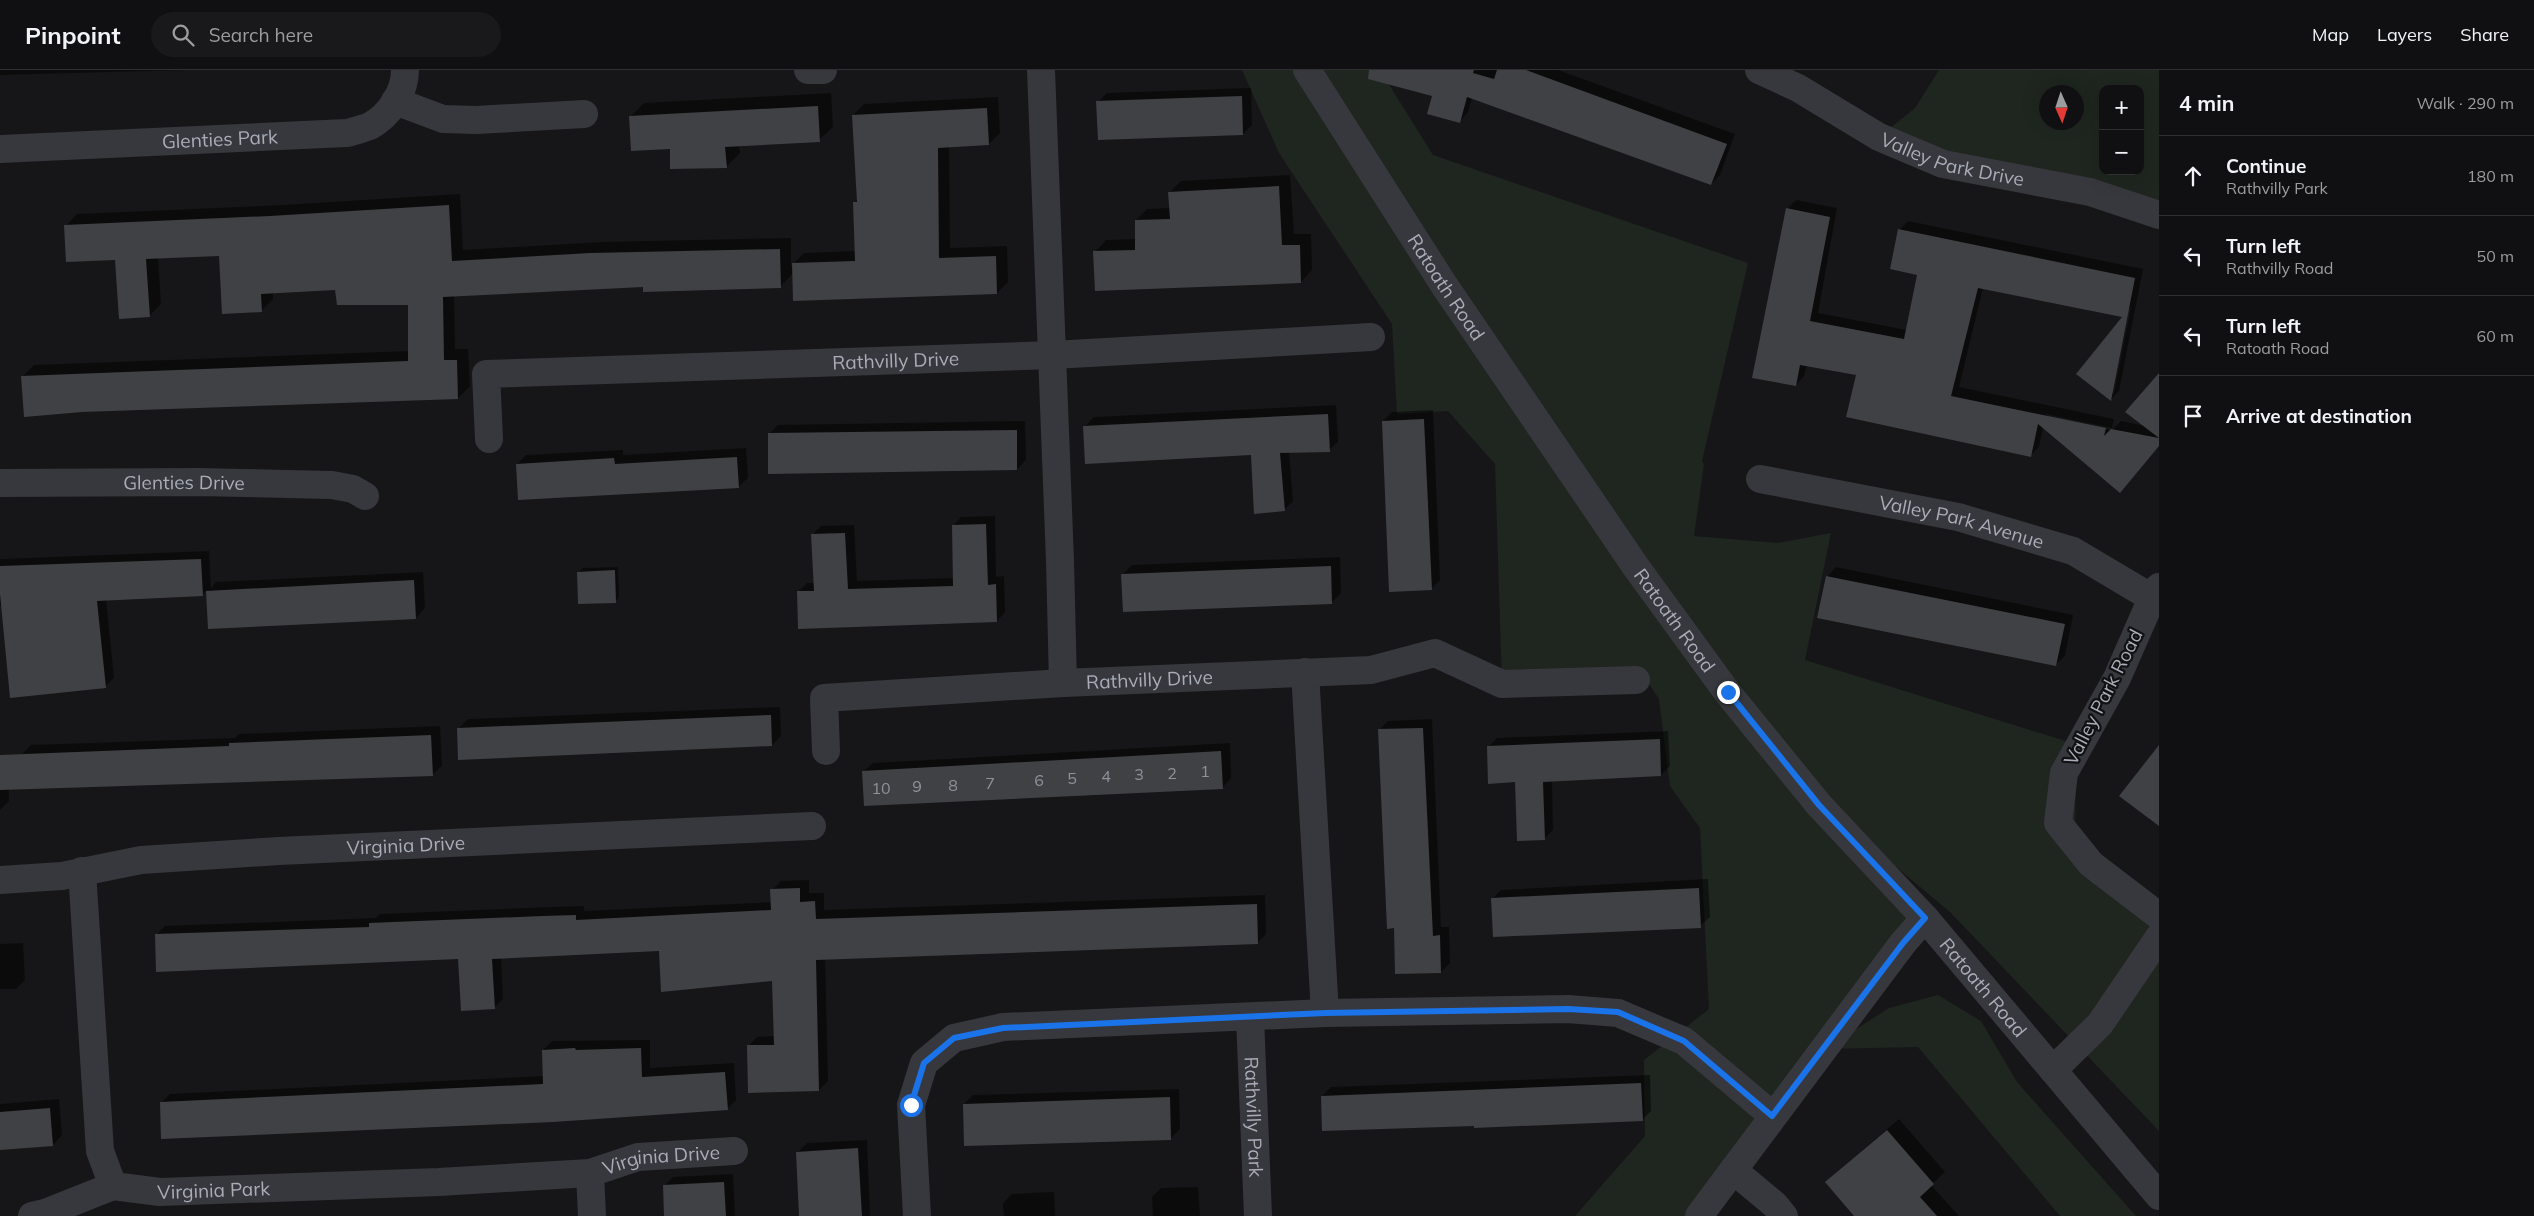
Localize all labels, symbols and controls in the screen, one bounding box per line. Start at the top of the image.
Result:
search box [151,12,501,57]
text: Pinpoint [25,20,121,50]
icon: search [169,21,197,49]
text: Search here [209,23,313,47]
text: Map [2312,23,2349,46]
text: Layers [2377,23,2432,46]
text: Share [2460,23,2509,46]
north arrow [2039,85,2084,130]
map controls [2099,85,2144,175]
button: + [2099,85,2144,130]
text: 4 min [2179,90,2234,116]
text: Walk · 290 m [2416,93,2514,113]
street label: Glenties Park [161,124,278,154]
street label: Valley Park Drive [1877,127,2026,191]
button: − [2099,130,2144,175]
text: Continue [2226,154,2306,178]
icon: ahead [2179,162,2207,190]
text: 180 m [2467,166,2514,186]
text: Rathvilly Park [2226,178,2328,198]
street label: Ratoath Road [1403,229,1490,345]
text: Turn left [2226,234,2301,258]
icon: left [2179,242,2207,270]
text: 50 m [2477,246,2514,266]
text: Rathvilly Road [2226,258,2333,278]
text: Turn left [2226,314,2301,338]
icon: left [2179,322,2207,350]
text: 60 m [2477,326,2514,346]
text: Ratoath Road [2226,338,2329,358]
street label: Rathvilly Drive [832,346,960,374]
icon: arrive [2179,402,2207,430]
text: Arrive at destination [2226,404,2412,428]
street label: Glenties Drive [123,470,245,495]
street label: Valley Park Avenue [1877,490,2047,554]
street label: Ratoath Road [1629,564,1721,677]
street label: Valley Park Road [2058,625,2148,769]
street label: Rathvilly Drive [1086,665,1213,694]
route end [1717,681,1740,704]
house number: 1 [1200,761,1210,781]
house number: 2 [1167,763,1177,783]
house number: 3 [1134,764,1144,784]
house number: 4 [1101,766,1111,786]
house number: 5 [1067,768,1077,788]
house number: 6 [1034,770,1044,790]
house number: 7 [985,773,995,793]
house number: 8 [948,775,958,795]
house number: 9 [912,776,922,796]
house number: 10 [871,778,891,798]
street label: Virginia Drive [346,830,466,860]
street label: Ratoath Road [1935,933,2032,1042]
street label: Rathvilly Park [1240,1056,1268,1178]
route start [900,1094,923,1117]
street label: Virginia Drive [599,1140,721,1180]
street label: Virginia Park [157,1176,271,1204]

